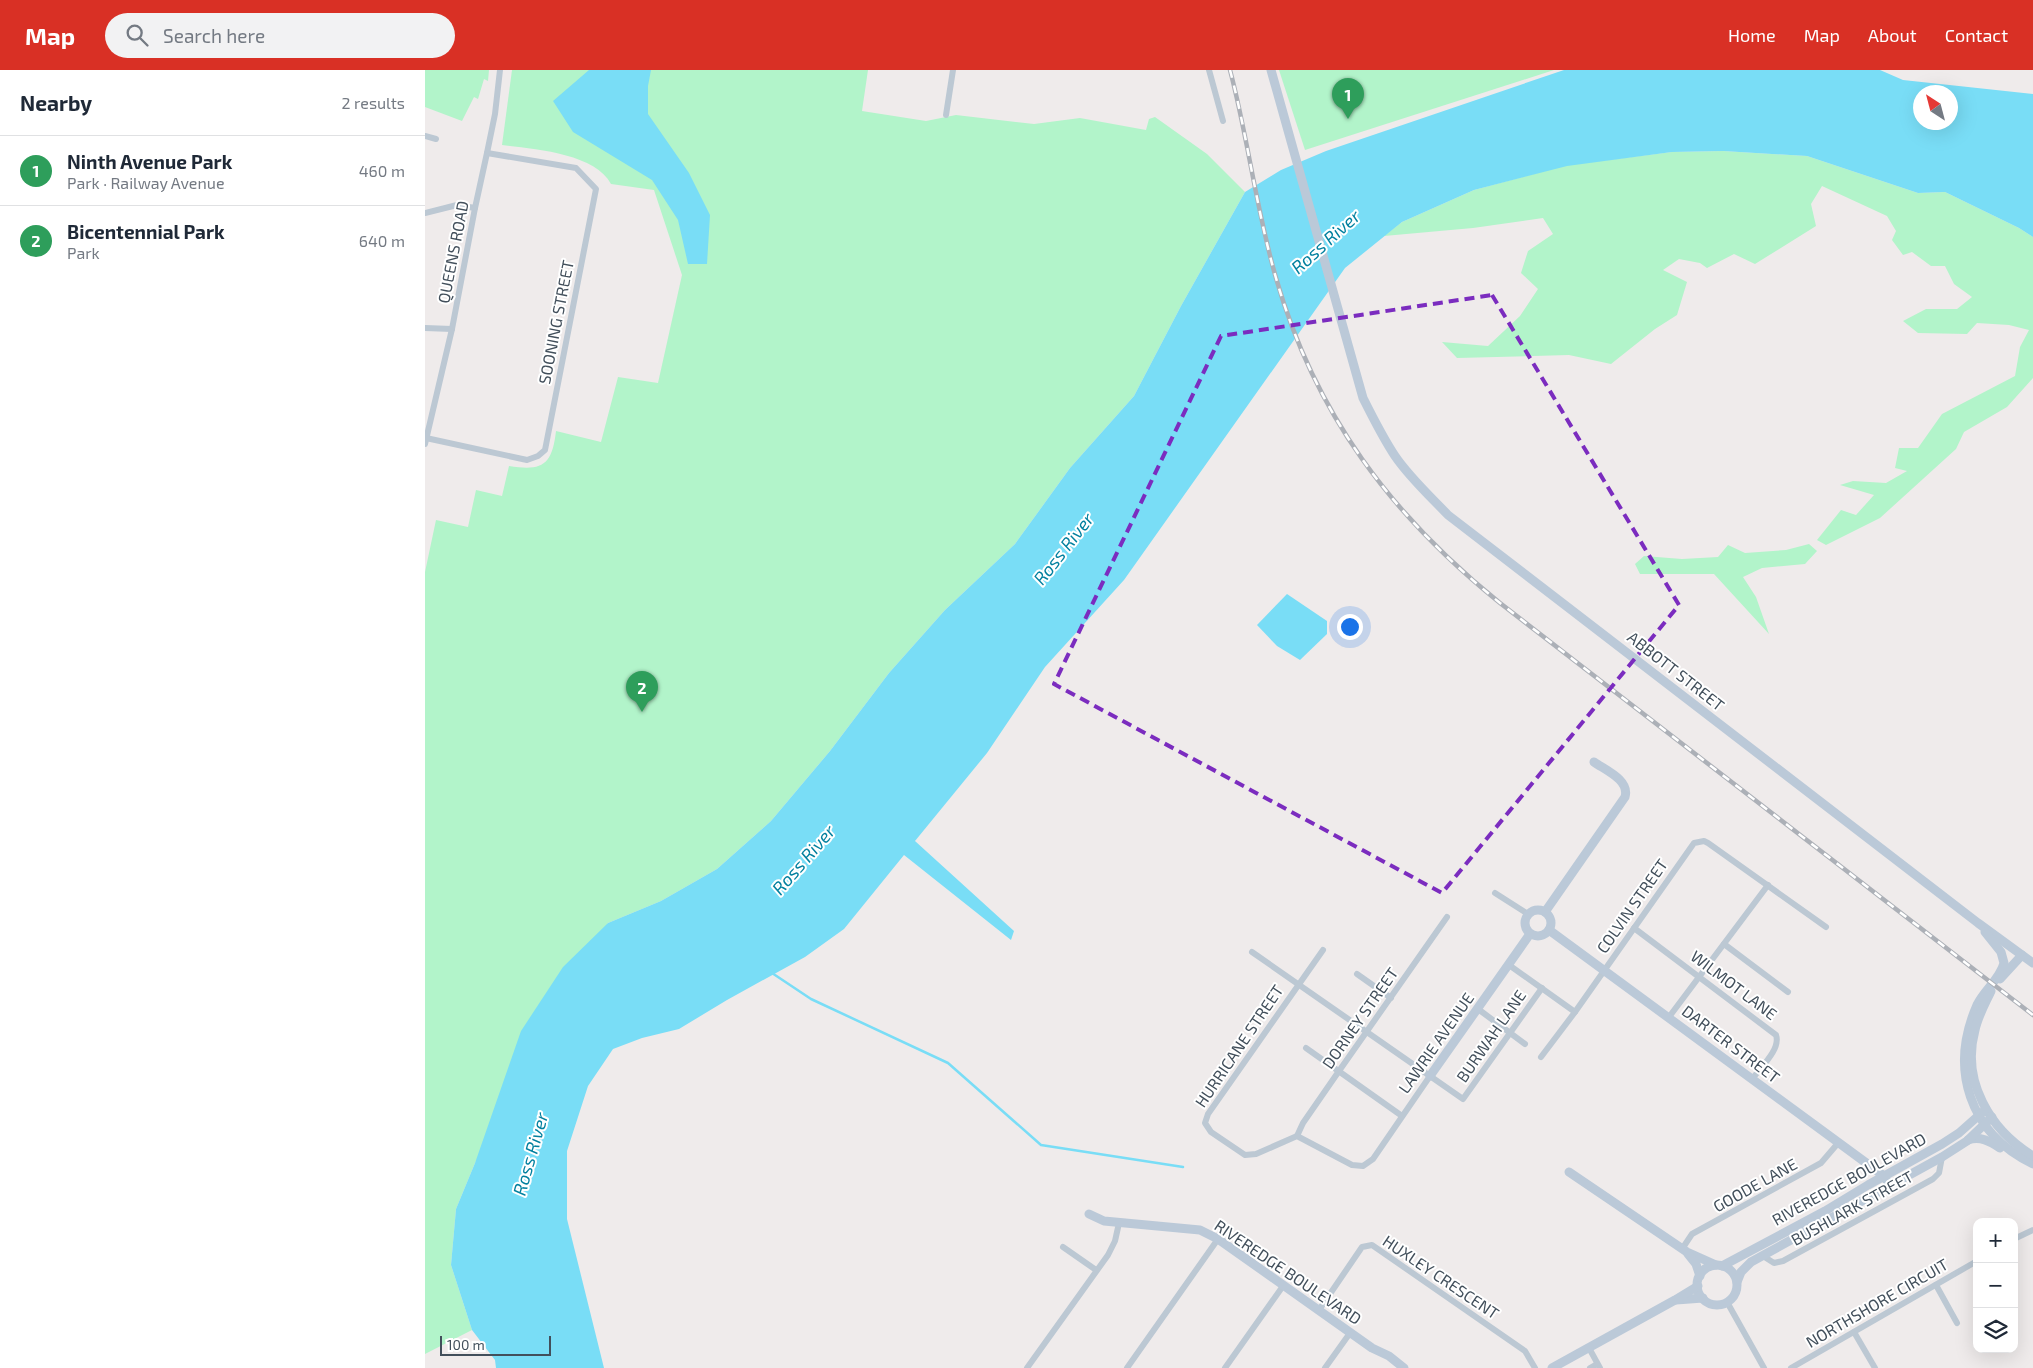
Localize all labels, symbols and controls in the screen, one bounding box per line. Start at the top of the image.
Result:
search box [105,13,455,58]
text: Map [25,21,75,50]
icon: search [123,21,151,49]
text: Search here [163,24,265,47]
text: Home [1728,24,1776,46]
text: Map [1804,24,1840,46]
text: About [1868,24,1917,46]
text: Contact [1945,24,2008,46]
pin: 1 [1332,78,1364,119]
north arrow [1913,85,1958,130]
text: Nearby [20,90,92,115]
text: 2 results [342,93,405,112]
text: Ninth Avenue Park [67,150,232,173]
text: 1 [33,161,39,180]
text: 460 m [359,161,405,180]
text: Park · Railway Avenue [67,173,224,192]
street label: QUEENS ROAD [433,199,473,305]
water label: Ross River [1286,204,1365,278]
text: Bicentennial Park [67,220,225,243]
text: 2 [31,231,41,250]
text: 640 m [359,231,405,250]
text: Park [67,243,100,262]
street label: SOONING STREET [534,258,577,386]
water label: Ross River [1028,507,1099,589]
your location [1337,614,1363,640]
street label: ABBOTT STREET [1624,627,1728,714]
pin: 2 [626,671,658,712]
water label: Ross River [767,819,840,899]
street label: COLVIN STREET [1592,855,1671,957]
street label: WILMOT LANE [1687,946,1781,1023]
street label: DORNEY STREET [1318,963,1402,1072]
street label: HURRICANE STREET [1191,981,1287,1111]
street label: BURWAH LANE [1452,986,1529,1085]
street label: LAWRIE AVENUE [1394,989,1477,1097]
street label: DARTER STREET [1679,1001,1784,1086]
water label: Ross River [508,1109,553,1198]
street label: RIVEREDGE BOULEVARD [1769,1128,1929,1229]
street label: GOODE LANE [1709,1154,1800,1215]
street label: BUSHLARK STREET [1787,1166,1916,1249]
street label: RIVEREDGE BOULEVARD [1211,1215,1365,1328]
map controls [1973,1218,2018,1353]
button: + [1973,1218,2018,1263]
street label: HUXLEY CRESCENT [1380,1231,1503,1323]
street label: NORTHSHORE CIRCUIT [1802,1254,1951,1351]
button: − [1973,1263,2018,1308]
button: layers [1973,1308,2018,1353]
scale bar [440,1333,551,1356]
text: 100 m [447,1336,485,1353]

